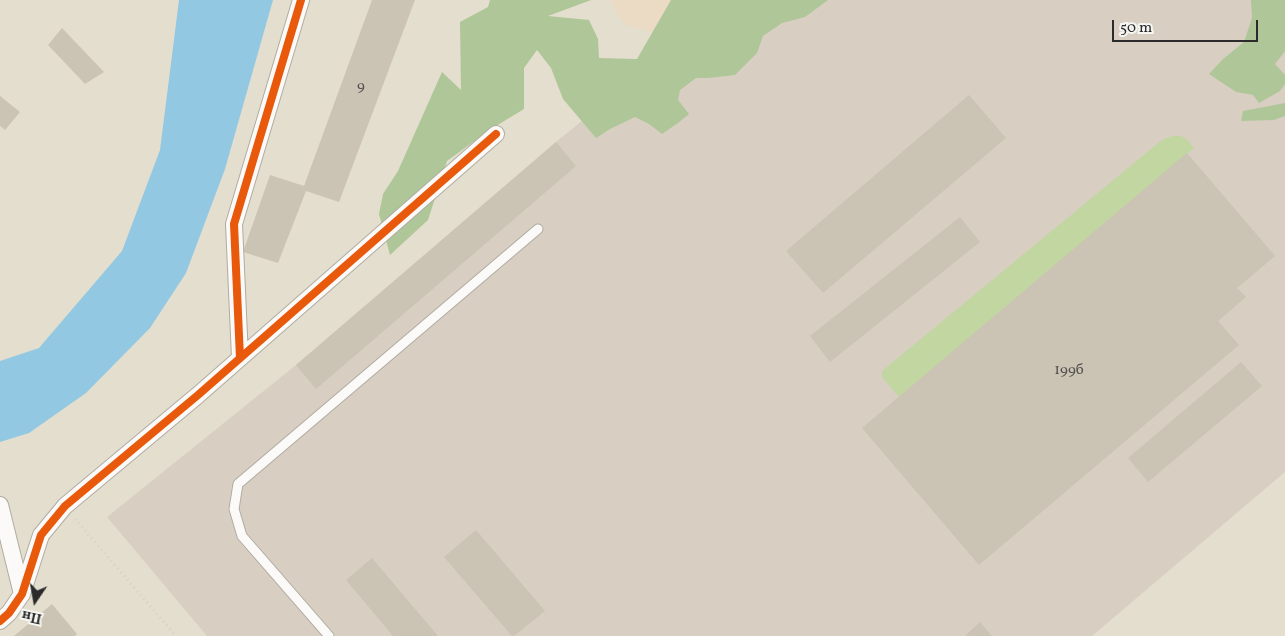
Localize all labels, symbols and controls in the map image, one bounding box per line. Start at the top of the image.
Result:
scale bar [1115,10,1261,42]
text: 50 m [1120,18,1152,39]
house number: 9 [357,78,365,96]
house number: 199б [1054,362,1084,380]
north arrow [10,576,60,626]
text: Пн [20,605,43,628]

